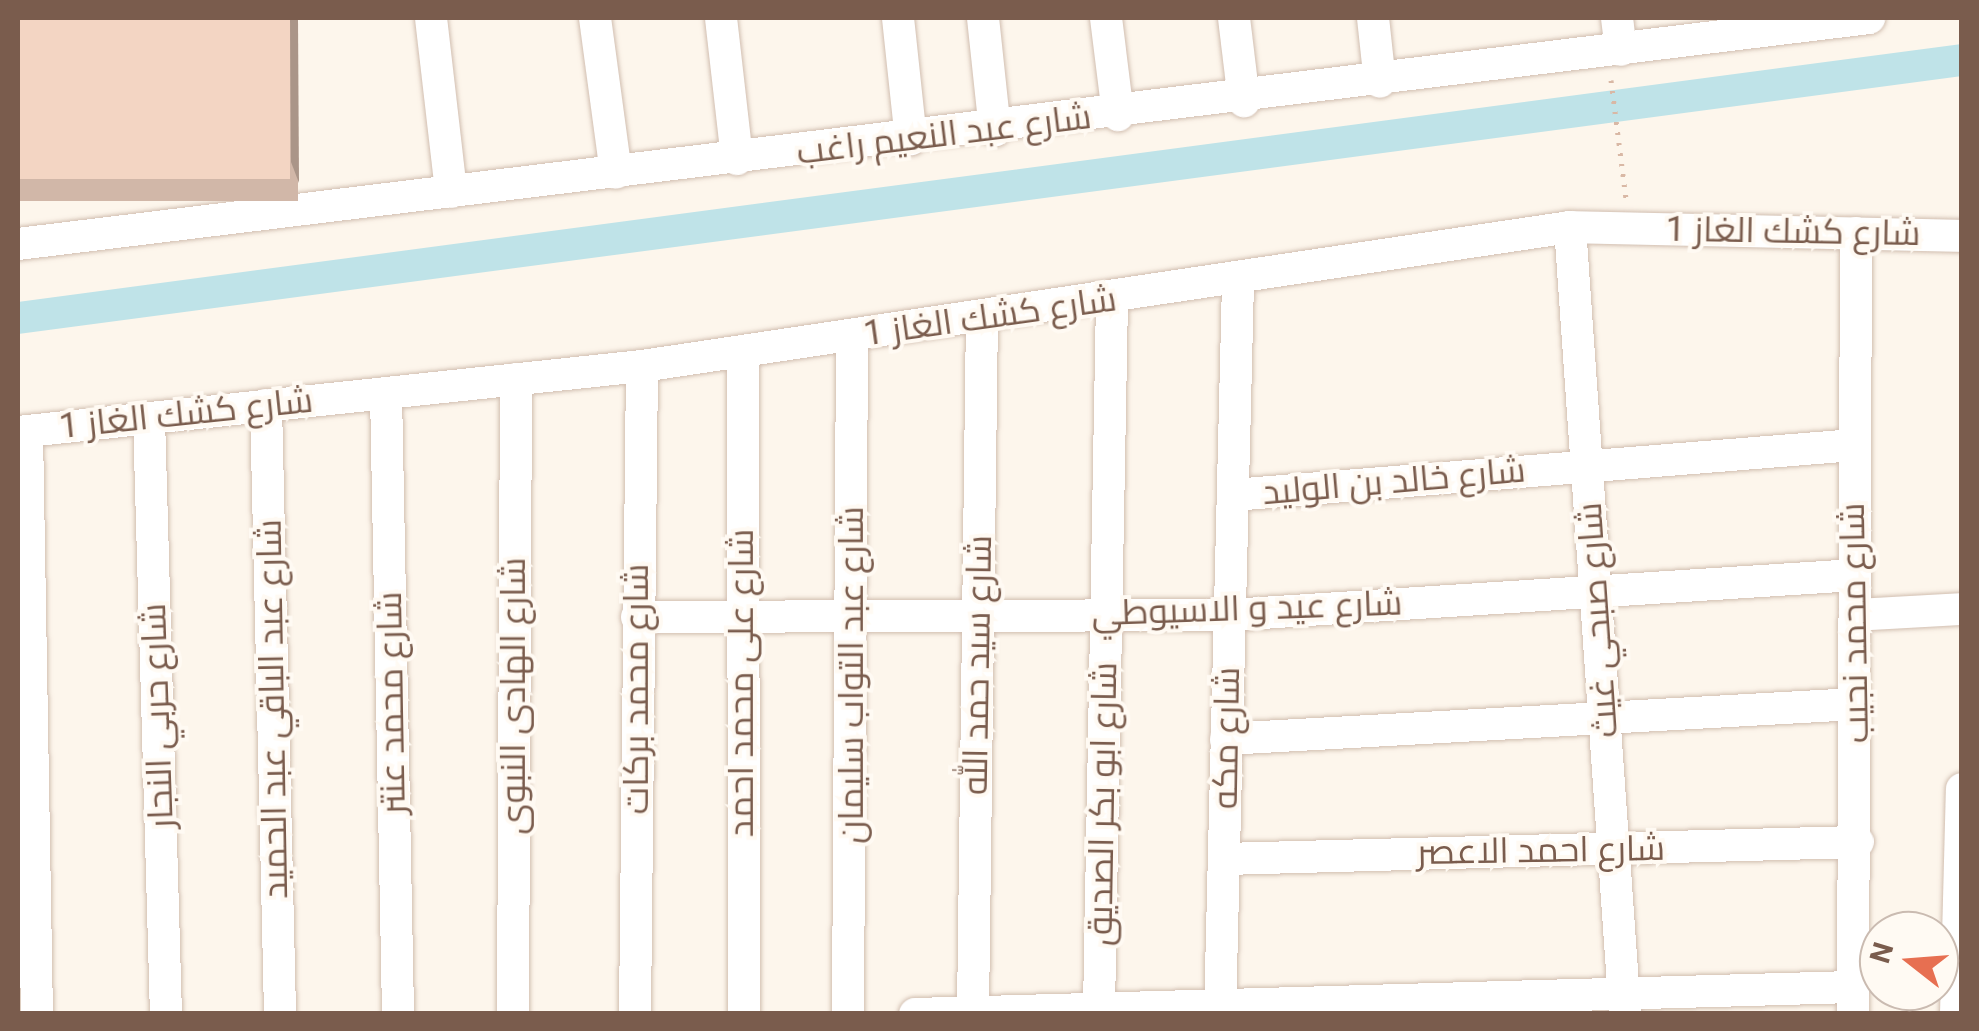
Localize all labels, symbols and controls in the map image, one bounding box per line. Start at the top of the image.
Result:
street label: شارع عبد النعيم راغب [794,96,1094,174]
street label: شارع كشك الغاز 1 [1665,209,1921,255]
street label: شارع كشك الغاز 1 [861,278,1119,356]
street label: شارع كشك الغاز 1 [57,380,315,448]
street label: شارع خالد بن الوليد [1261,450,1527,514]
street label: شارع صبحي غيث [1569,501,1627,739]
street label: شارع محمد نجيب [1832,502,1878,744]
street label: شارع عبد التواب سليمان [831,506,873,844]
street label: شارع عبد الباقي عبد الحميد [249,519,297,899]
street label: شارع على محمد احمد [721,529,763,837]
street label: شارع سيد حمد الله [955,535,1001,795]
street label: شارع الهادى النبوى [493,557,535,835]
street label: شارع محمد بركات [616,564,658,814]
street label: شارع عيد و الاسيوطي [1091,583,1403,635]
street label: شارع محمد عنتر [369,591,415,815]
street label: شارع حربي النجار [133,603,183,829]
street label: شارع ابو بكر الصديق [1080,662,1126,946]
street label: شارع مكه [1205,667,1249,809]
street label: شارع احمد الاعصر [1417,828,1665,874]
north arrow [1859,911,1959,1011]
text: N [1863,938,1900,967]

